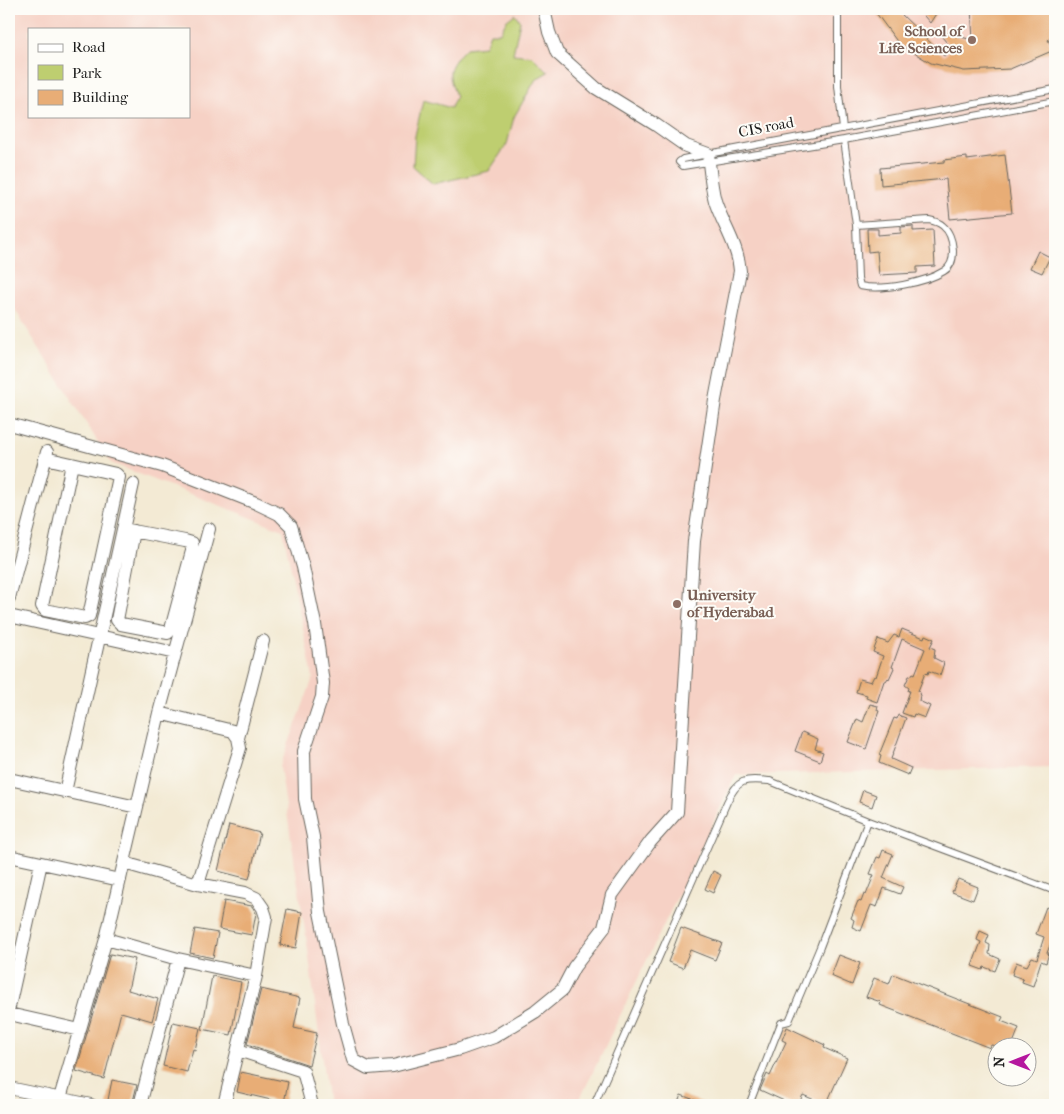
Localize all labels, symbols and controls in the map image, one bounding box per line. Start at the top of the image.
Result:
place label: School of Life Sciences [879,22,966,57]
legend [28,28,190,118]
marker: School of Life Sciences [966,34,978,46]
text: Road [72,38,106,56]
text: Park [72,64,102,82]
text: Building [72,88,129,106]
street label: CIS road [737,113,796,141]
place label: University of Hyderabad [686,586,774,621]
marker: University of Hyderabad [671,598,683,610]
north arrow [986,1036,1036,1086]
text: N [991,1056,1008,1067]

